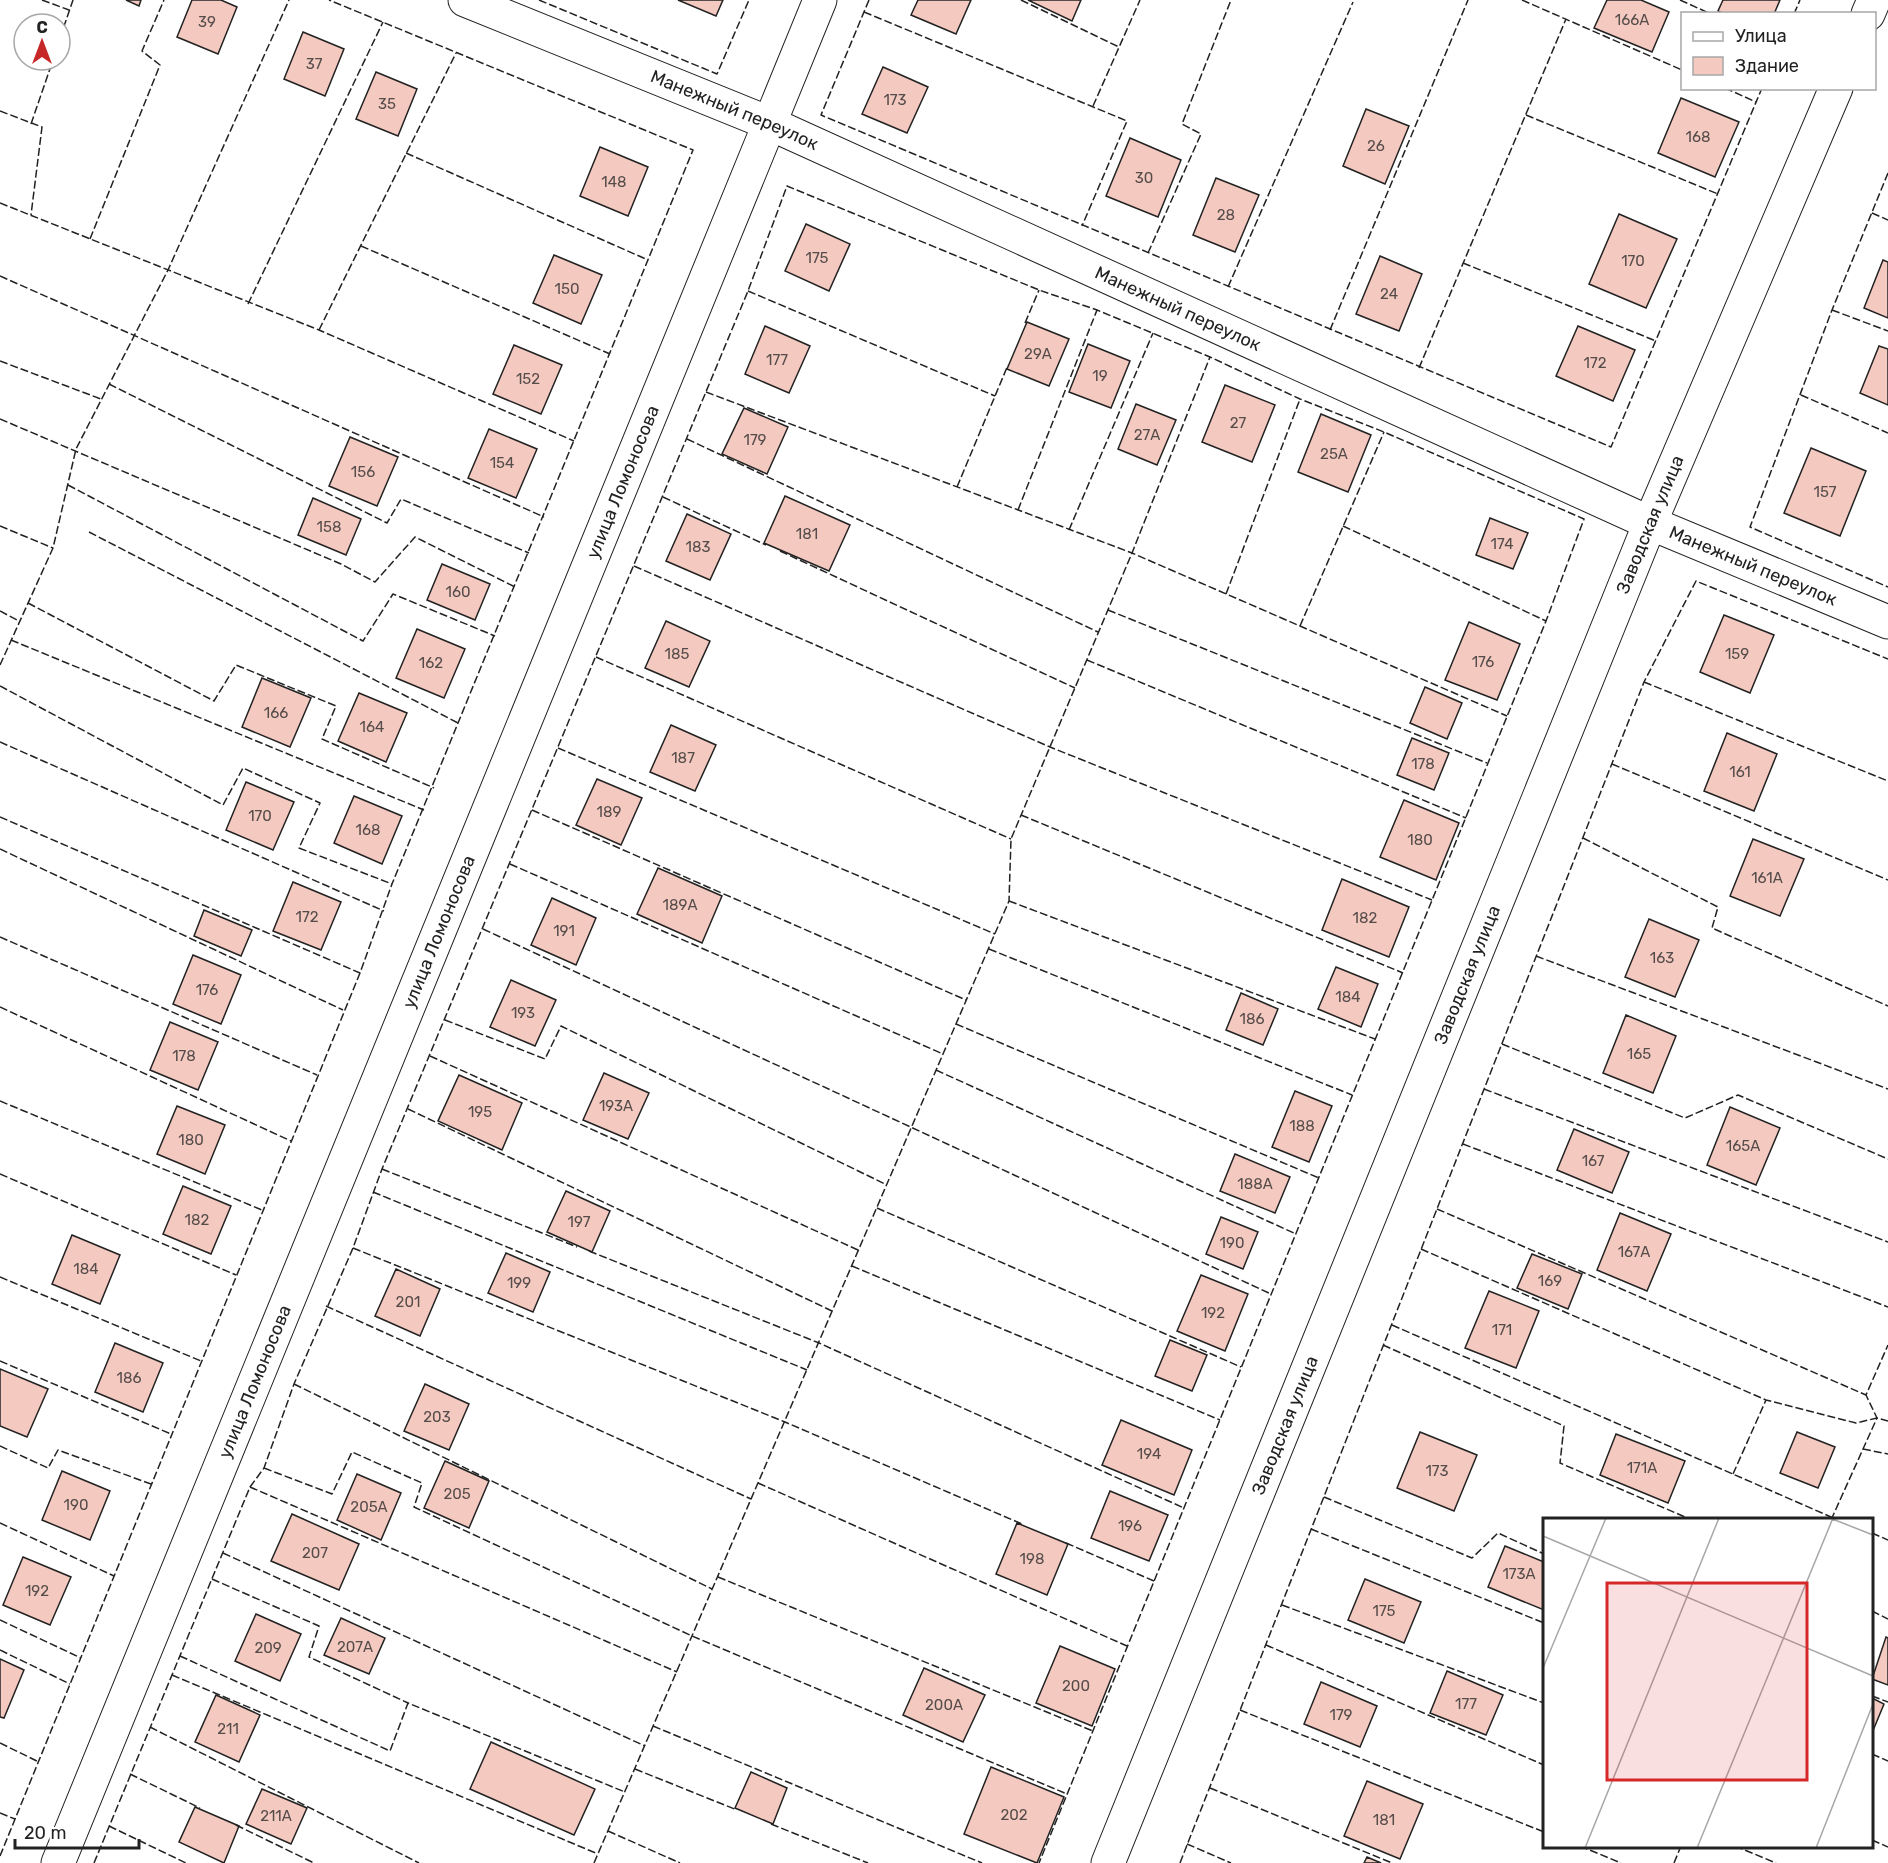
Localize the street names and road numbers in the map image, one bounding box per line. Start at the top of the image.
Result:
street label: Манежный переулок [647,65,822,155]
street label: Манежный переулок [1091,262,1265,356]
street label: улица Ломоносова [582,402,664,562]
street label: Заводская улица [1612,452,1689,597]
street label: Манежный переулок [1666,521,1840,611]
street label: улица Ломоносова [398,852,480,1012]
street label: Заводская улица [1429,902,1505,1048]
street label: улица Ломоносова [214,1302,296,1462]
street label: Заводская улица [1247,1353,1323,1498]

